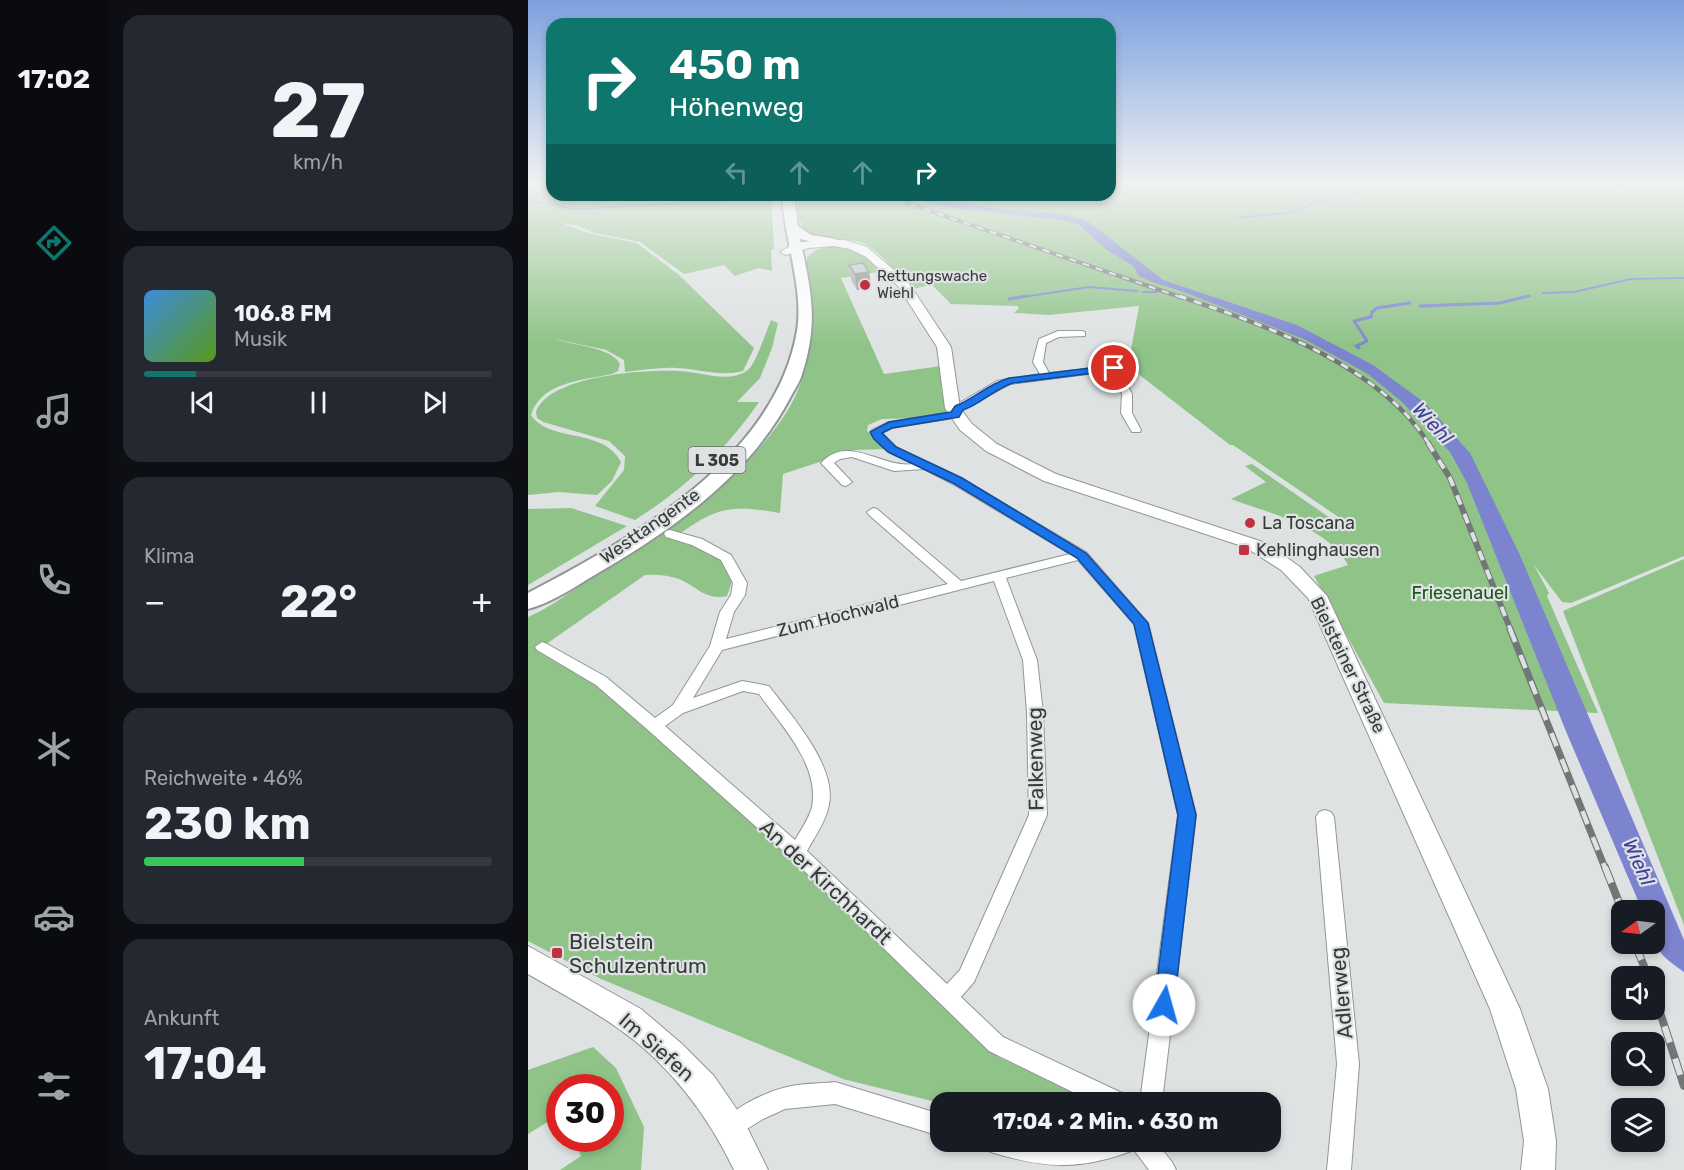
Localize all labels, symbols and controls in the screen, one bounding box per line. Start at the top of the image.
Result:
text: 450 m [669,40,801,90]
icon: right [570,42,648,120]
text: 17:02 [18,63,90,95]
text: 27 [270,64,366,157]
text: Höhenweg [669,91,804,123]
text: km/h [293,150,343,174]
icon: left [720,156,753,189]
icon: ahead [783,156,816,189]
icon: ahead [846,156,879,189]
icon: right [909,156,942,189]
icon: directions [33,222,75,264]
place label: Rettungswache Wiehl [877,267,987,302]
marker: Rettungswache Wiehl [858,278,872,292]
text: 106.8 FM [234,300,332,327]
text: Musik [234,327,287,351]
pin [1088,342,1139,393]
icon: arrive [1097,351,1130,384]
icon: previous [186,386,219,419]
icon: pause [302,386,335,419]
icon: next [418,386,451,419]
icon: music [33,390,75,432]
water label: Wiehl [1408,397,1459,450]
road number: L 305 [688,447,746,473]
street label: Westtangente [596,483,704,569]
place label: La Toscana [1262,512,1355,534]
marker: La Toscana [1243,516,1257,530]
place label: Kehlinghausen [1256,539,1380,561]
marker: Kehlinghausen [1237,543,1251,557]
text: Klima [144,544,195,568]
icon: phone [33,559,75,601]
text: 22° [280,575,357,628]
text: − [144,582,165,621]
text: + [471,582,492,621]
park label: Friesenauel [1412,582,1508,604]
street label: Zum Hochwald [775,590,901,642]
street label: Bielsteiner Straße [1305,593,1391,737]
street label: Falkenweg [1022,707,1048,811]
icon: climate [33,728,75,770]
text: Reichweite · 46% [144,766,303,790]
text: 230 km [144,797,311,850]
street label: An der Kirchhardt [755,814,897,950]
water label: Wiehl [1618,835,1660,890]
icon: car [33,896,75,938]
north arrow [1611,900,1665,954]
map controls [1611,900,1665,1152]
place label: Bielstein Schulzentrum [569,929,707,978]
marker: Bielstein Schulzentrum [550,946,564,960]
street label: Adlerweg [1325,946,1357,1040]
button: sound [1611,966,1665,1020]
position arrow [1132,973,1196,1037]
text: Ankunft [144,1006,219,1030]
street label: Im Siefen [614,1007,700,1087]
button: search [1611,1032,1665,1086]
text: 17:04 [144,1037,267,1090]
icon: filters [33,1065,75,1107]
speed limit sign: 30 [546,1074,624,1152]
button: layers [1611,1098,1665,1152]
text: 17:04 · 2 Min. · 630 m [993,1108,1218,1135]

